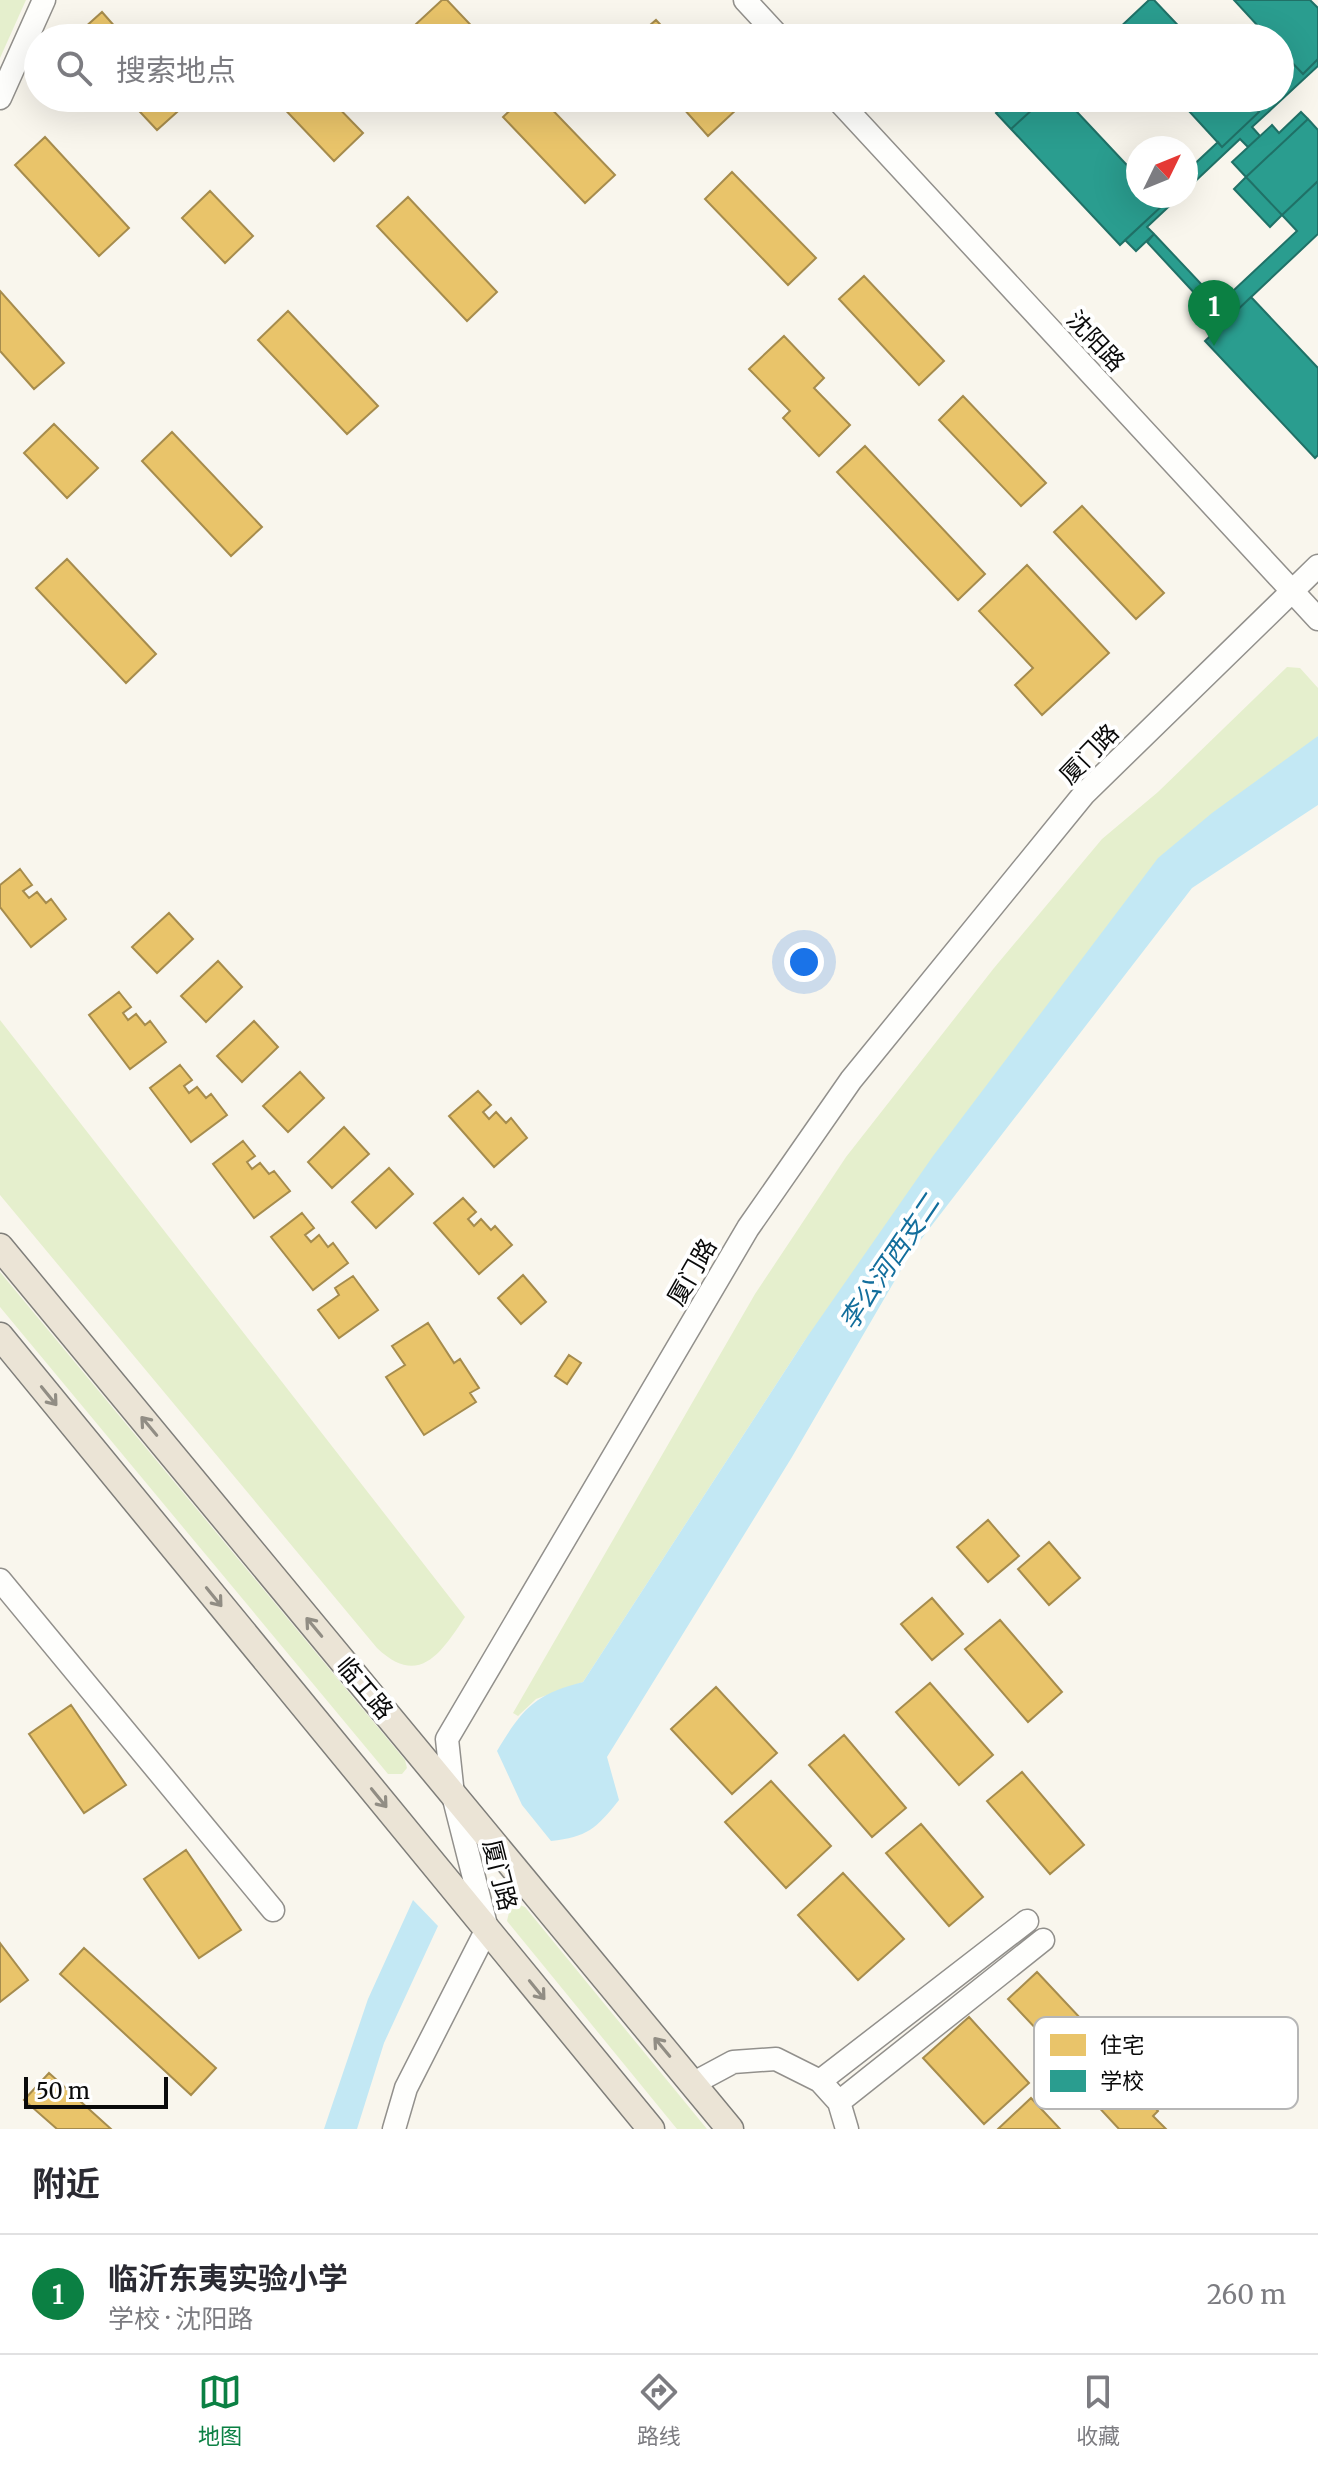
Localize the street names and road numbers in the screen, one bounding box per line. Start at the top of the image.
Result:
street label: 沈阳路 [1060,304,1132,378]
street label: 厦门路 [1053,717,1125,791]
street label: 厦门路 [661,1233,723,1311]
street label: 临工路 [330,1650,400,1726]
street label: 厦门路 [476,1836,524,1914]

